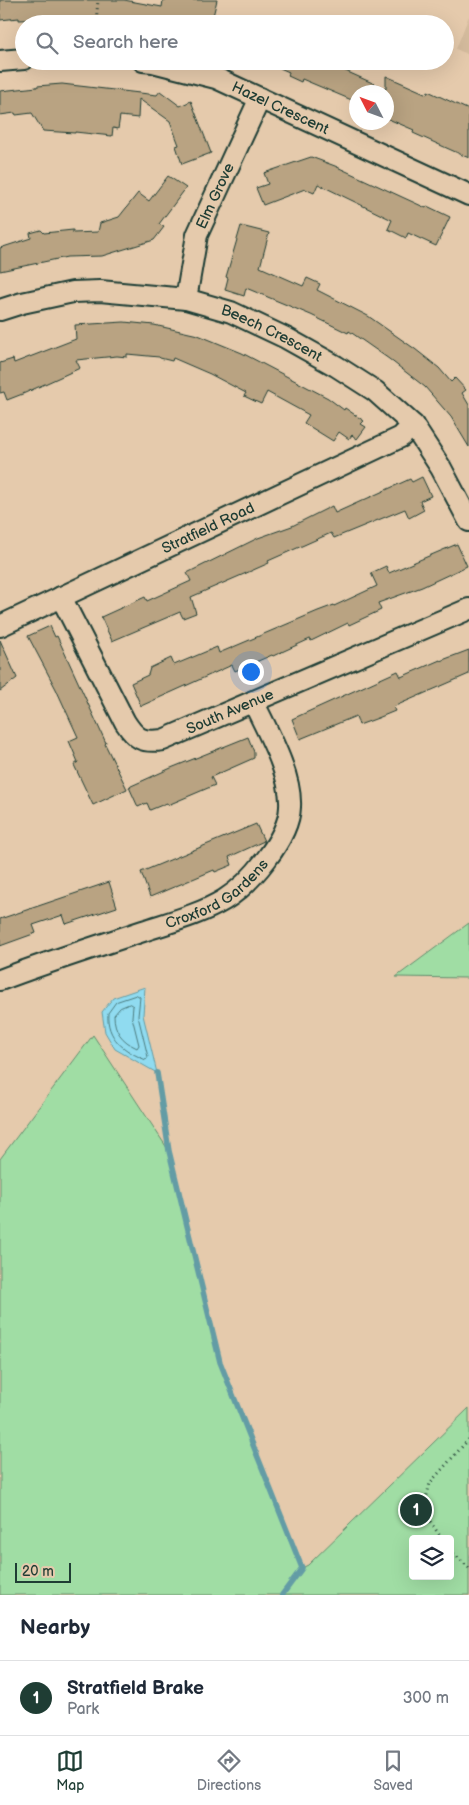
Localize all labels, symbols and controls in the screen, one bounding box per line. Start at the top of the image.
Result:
search box [15,15,454,70]
icon: search [33,29,61,57]
text: Search here [73,31,178,54]
street label: Hazel Crescent [229,77,332,139]
north arrow [349,85,394,130]
street label: Elm Grove [192,160,238,232]
street label: Beech Crescent [219,300,326,366]
street label: Stratfield Road [159,498,257,558]
your location [238,659,264,685]
street label: South Avenue [183,684,277,738]
street label: Croxford Gardens [163,855,273,933]
pin: 1 [400,1491,432,1529]
map controls [409,1535,454,1580]
button: layers [409,1535,454,1580]
scale bar [15,1560,71,1583]
text: 20 m [22,1563,54,1580]
text: Nearby [20,1615,90,1640]
text: Stratfield Brake [67,1677,204,1700]
text: 1 [33,1689,39,1708]
text: 300 m [403,1689,449,1708]
text: Park [67,1700,99,1719]
tab: Map [56,1747,84,1794]
tab: Directions [197,1747,261,1794]
tab: Saved [373,1747,413,1794]

